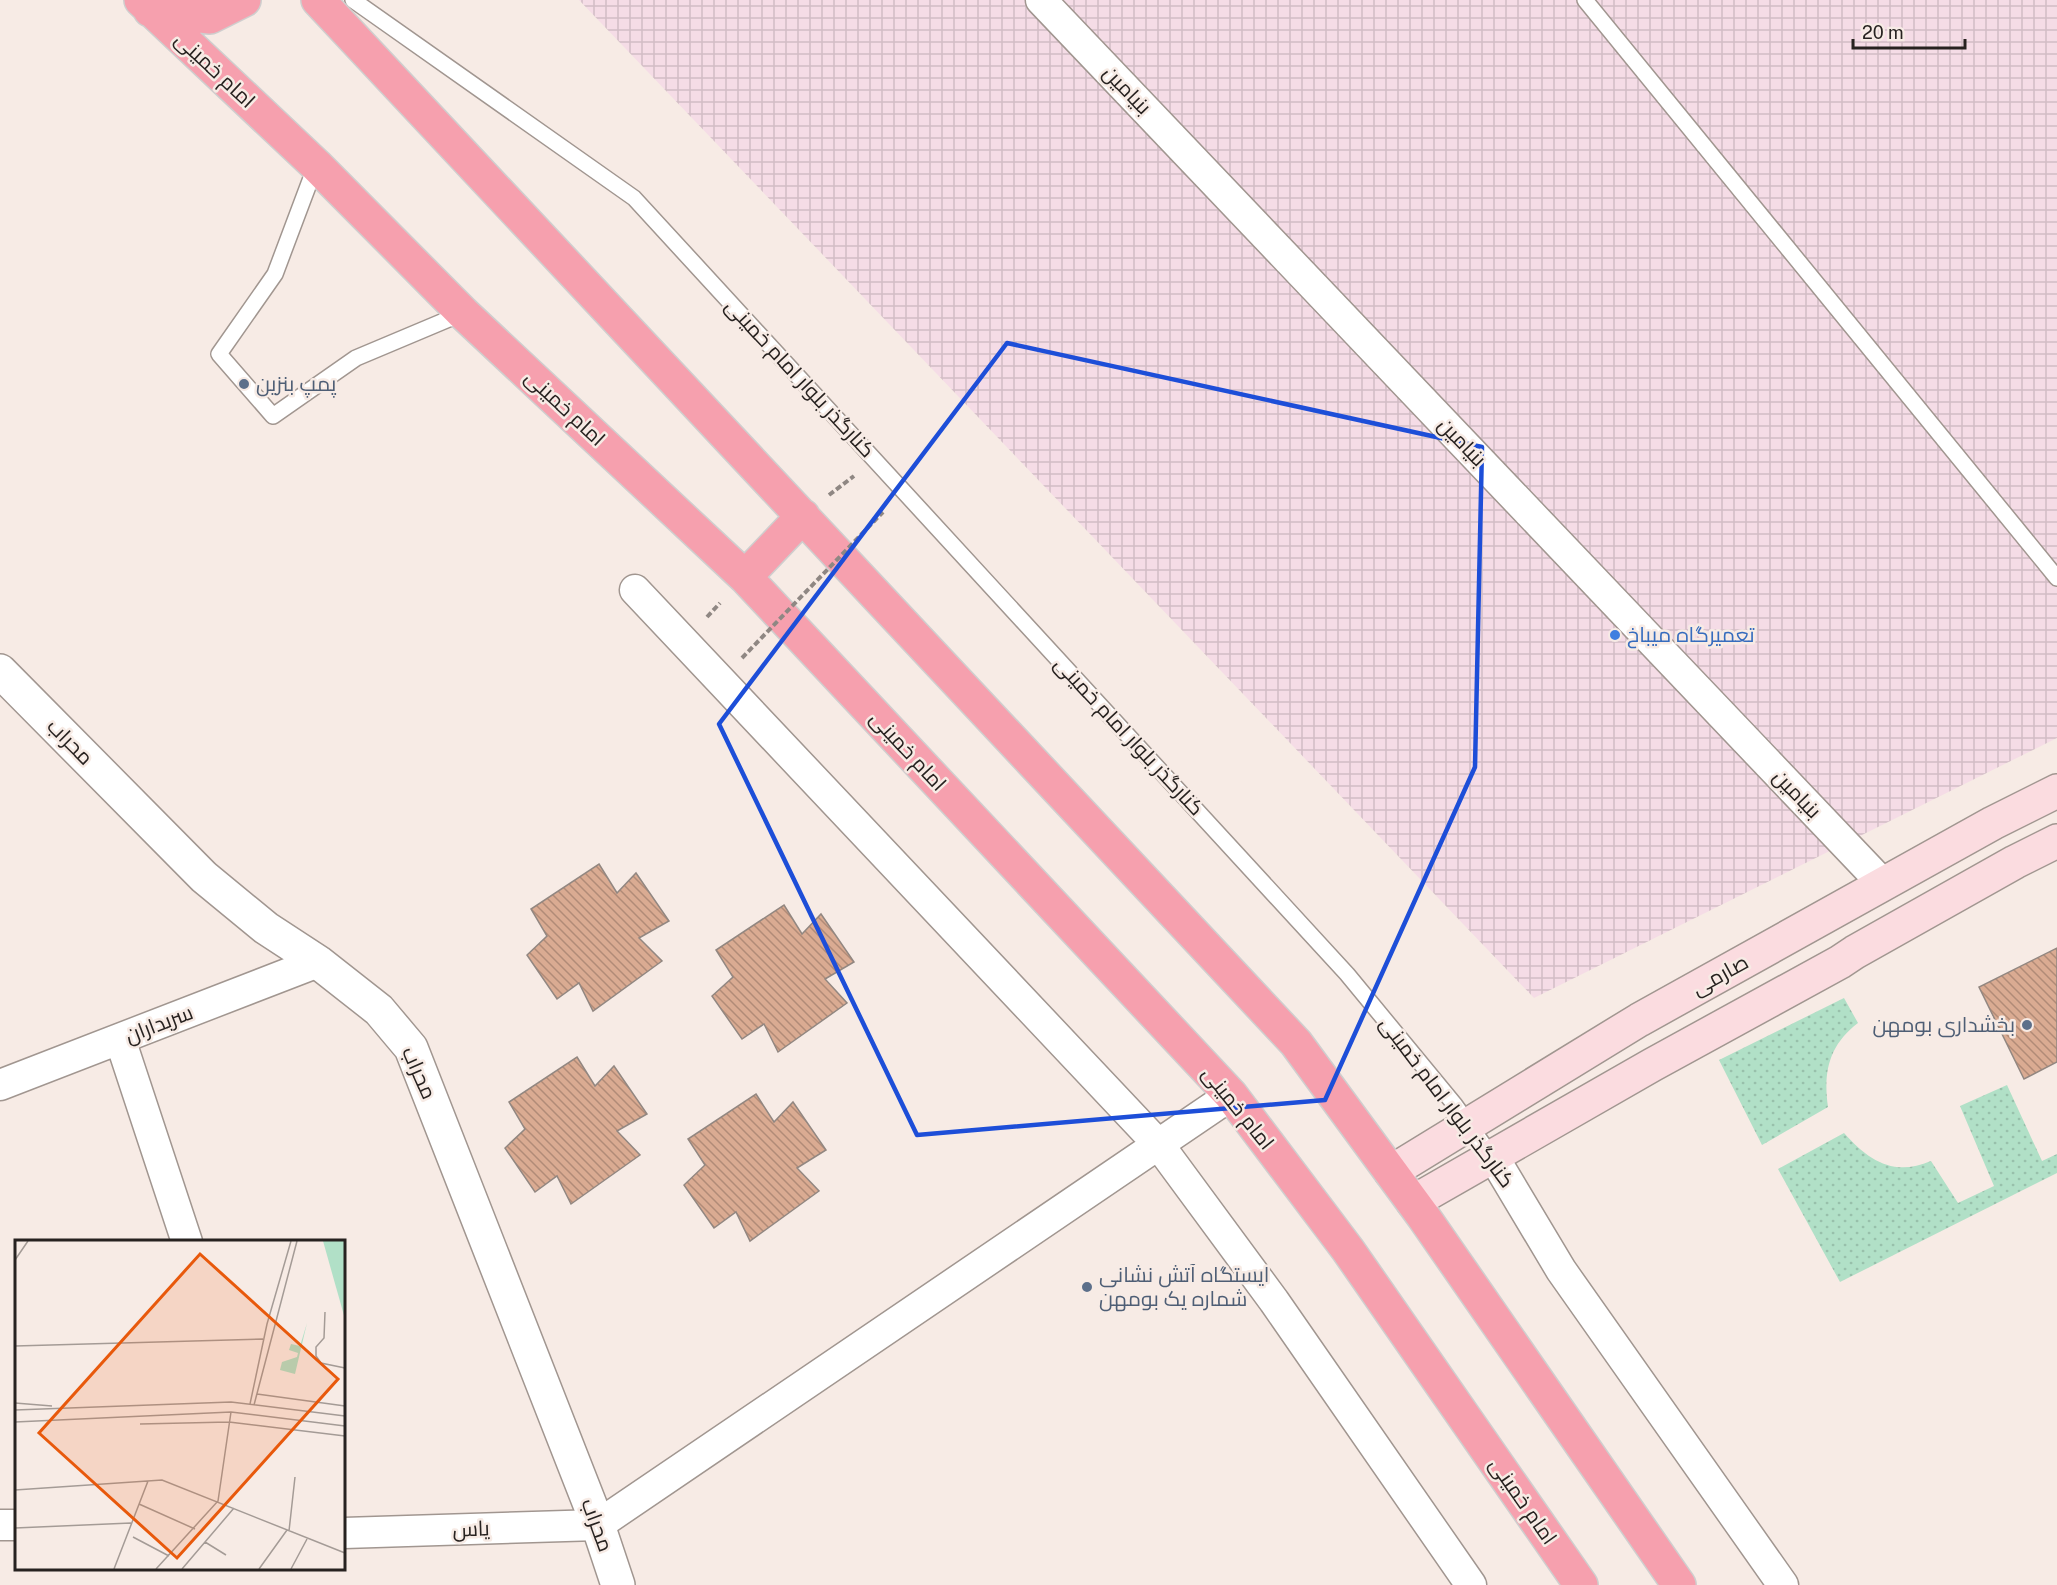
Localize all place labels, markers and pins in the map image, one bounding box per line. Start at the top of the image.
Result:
place label: پمپ بنزین [256,371,337,398]
marker: پمپ بنزین [237,377,251,391]
place label: تعمیرگاه میباخ [1627,622,1755,649]
marker: تعمیرگاه میباخ [1608,628,1622,642]
place label: بخشداری بومهن [1873,1012,2015,1038]
marker: بخشداری بومهن [2020,1018,2034,1032]
place label: ایستگاه آتش نشانی شماره یک بومهن [1099,1262,1270,1312]
marker: ایستگاه آتش نشانی شماره یک بومهن [1080,1280,1094,1294]

